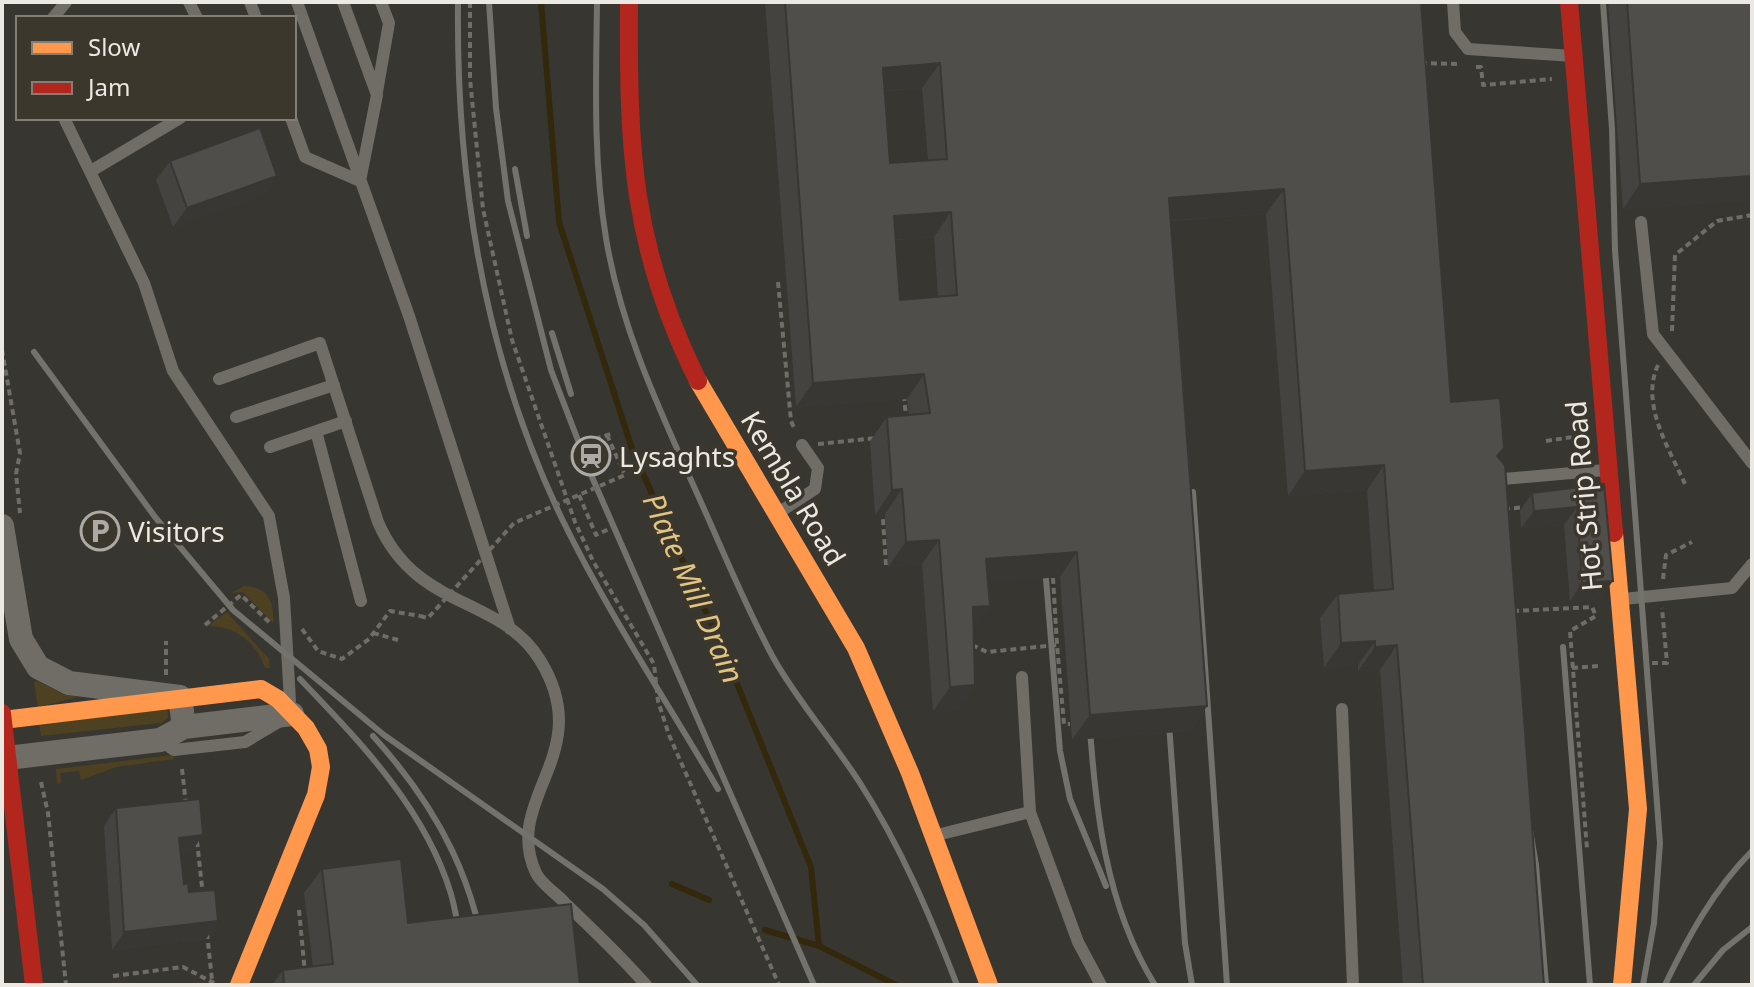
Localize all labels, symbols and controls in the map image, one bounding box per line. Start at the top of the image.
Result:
legend [16,16,296,120]
text: Slow [88,30,140,63]
text: Jam [86,70,130,103]
street label: Hot Strip Road [1556,399,1610,593]
street label: Kembla Road [733,404,855,572]
station icon: Lysaghts [570,435,612,477]
place label: Lysaghts [619,437,735,475]
water label: Plate Mill Drain [634,486,754,690]
parking icon: Visitors [79,510,121,552]
place label: Visitors [128,512,225,550]

